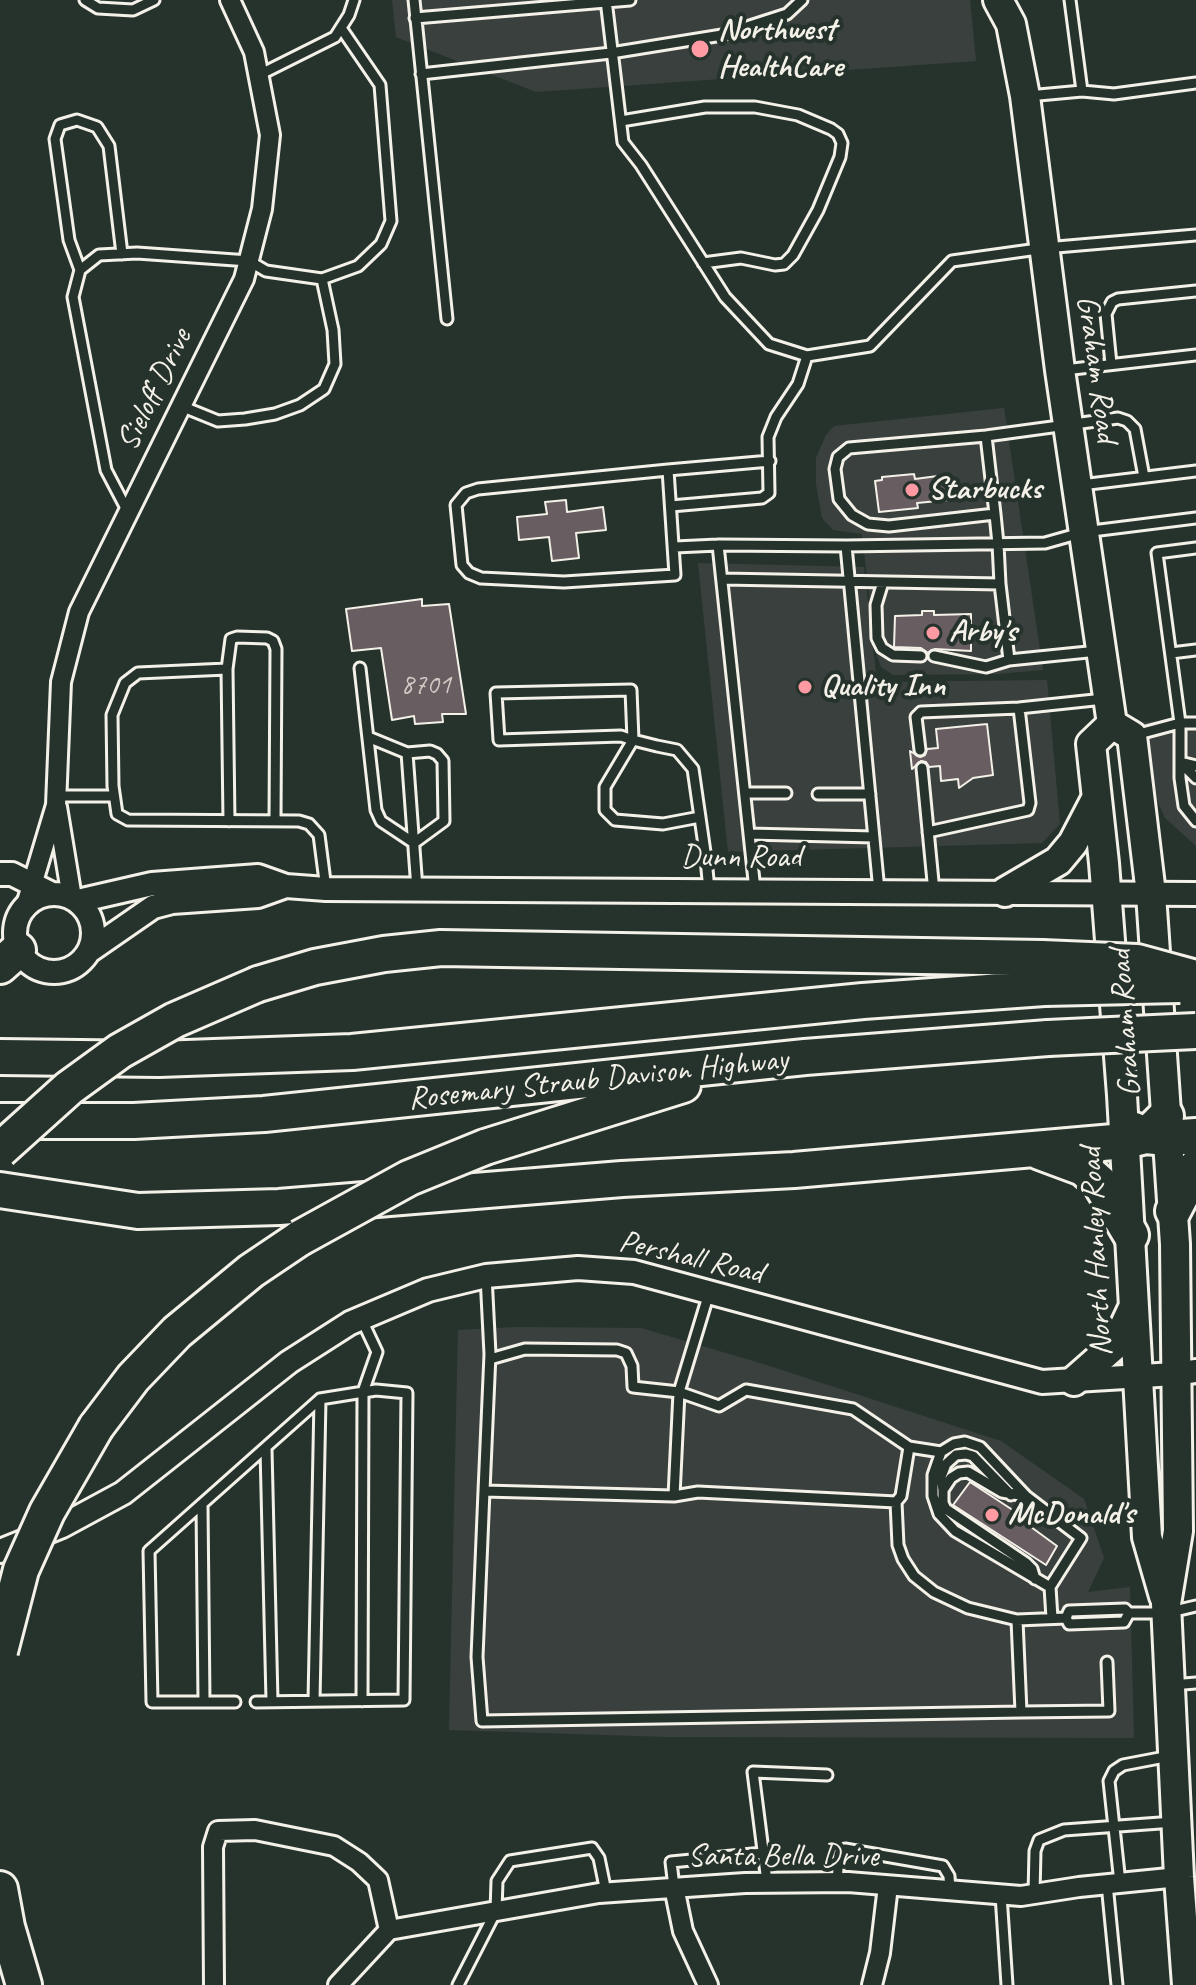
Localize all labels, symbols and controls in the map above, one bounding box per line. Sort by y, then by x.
place label: Northwest HealthCare [718,12,843,87]
marker: Northwest HealthCare [689,38,711,60]
street label: Graham Road [1067,293,1125,445]
street label: Sieloff Drive [109,323,201,457]
place label: Starbucks [928,471,1042,509]
marker: Starbucks [903,481,921,499]
place label: Arby's [949,614,1017,652]
marker: Arby's [924,624,942,642]
place label: Quality Inn [821,668,945,706]
house number: 8701 [401,669,451,703]
marker: Quality Inn [796,678,814,696]
street label: Dunn Road [681,839,801,877]
street label: Graham Road [1102,948,1150,1098]
street label: Rosemary Straub Davison Highway [406,1041,790,1119]
street label: North Hanley Road [1072,1146,1122,1358]
street label: Pershall Road [615,1223,767,1293]
place label: McDonald's [1008,1496,1135,1534]
marker: McDonald's [983,1506,1001,1524]
street label: Santa Bella Drive [687,1838,879,1876]

